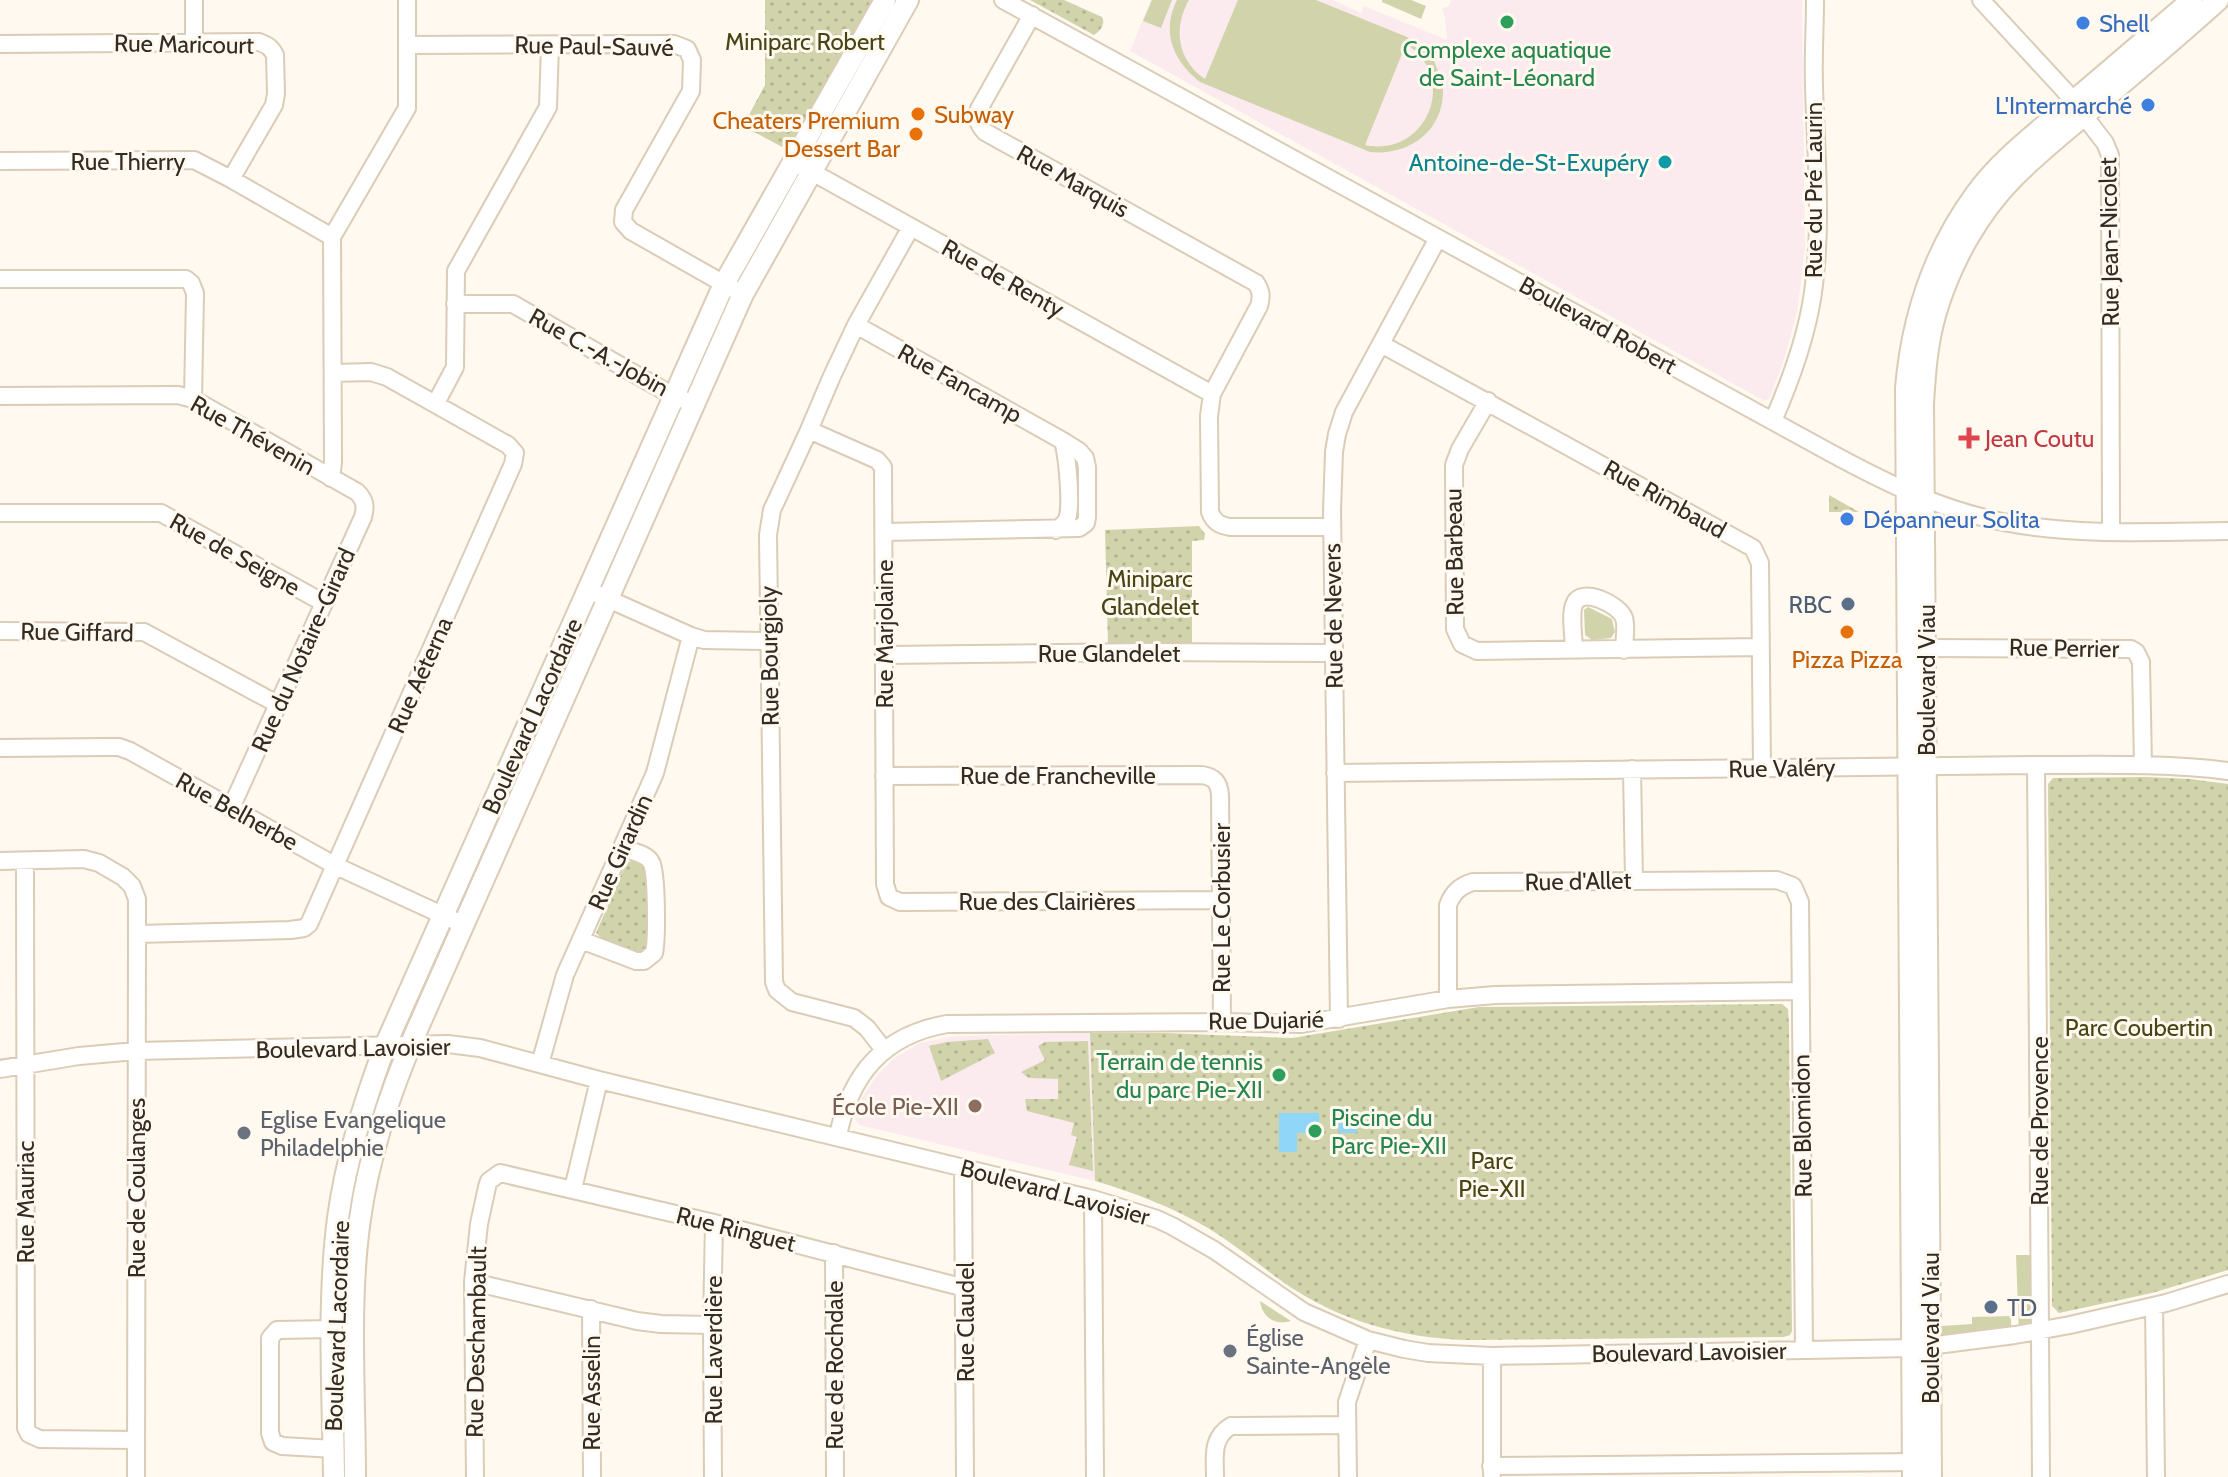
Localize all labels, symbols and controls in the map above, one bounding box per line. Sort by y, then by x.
place label: Shell [2099,9,2150,38]
marker: Complexe aquatique de Saint-Léonard [1498,13,1516,31]
marker: Shell [2074,14,2092,32]
park label: Miniparc Robert [725,27,885,56]
street label: Rue Maricourt [114,28,254,60]
street label: Rue Paul-Sauvé [514,30,674,62]
place label: Complexe aquatique de Saint-Léonard [1403,35,1611,92]
place label: L'Intermarché [1995,91,2132,120]
marker: L'Intermarché [2139,96,2157,114]
place label: Subway [934,100,1014,129]
street label: Rue du Pré Laurin [1799,102,1828,278]
marker: Subway [909,105,927,123]
place label: Cheaters Premium Dessert Bar [713,106,900,163]
marker: Cheaters Premium Dessert Bar [907,125,925,143]
street label: Rue Marquis [1012,138,1134,224]
street label: Rue Thierry [71,147,185,176]
place label: Antoine-de-St-Exupéry [1409,148,1649,177]
marker: Antoine-de-St-Exupéry [1656,153,1674,171]
street label: Rue Jean-Nicolet [2093,157,2125,327]
street label: Rue de Renty [937,233,1069,323]
street label: Boulevard Robert [1514,270,1682,380]
street label: Rue C.-A.-Jobin [524,302,674,402]
street label: Rue Fancamp [893,337,1027,429]
street label: Rue Thévenin [186,389,320,481]
place label: Jean Coutu [1984,424,2094,453]
marker: Jean Coutu [1960,429,1978,447]
street label: Rue Rimbaud [1599,453,1731,545]
street label: Rue Barbeau [1438,488,1470,616]
place label: Dépanneur Solita [1863,505,2040,534]
street label: Rue de Seigne [165,506,305,602]
marker: Dépanneur Solita [1838,510,1856,528]
street label: Rue du Notaire-Girard [245,543,361,757]
street label: Rue de Nevers [1317,543,1349,689]
street label: Rue Marjolaine [870,559,899,709]
park label: Miniparc Glandelet [1101,564,1199,621]
street label: Rue Bourgjoly [753,586,785,726]
place label: RBC [1788,590,1832,619]
marker: RBC [1839,595,1857,613]
street label: Boulevard Viau [1912,604,1941,756]
street label: Rue Aéterna [382,612,459,738]
street label: Boulevard Lacordaire [476,614,588,818]
street label: Rue Giffard [20,617,134,647]
marker: Pizza Pizza [1838,623,1856,641]
street label: Rue Perrier [2009,633,2120,663]
street label: Rue Glandelet [1038,639,1180,668]
place label: Pizza Pizza [1791,645,1903,674]
street label: Rue Valéry [1728,753,1836,783]
street label: Rue de Francheville [960,761,1156,790]
street label: Rue Belherbe [171,766,303,856]
street label: Rue Girardin [582,790,658,914]
street label: Rue Le Corbusier [1207,823,1236,993]
street label: Rue d'Allet [1524,866,1632,896]
street label: Rue des Clairières [959,887,1136,916]
street label: Rue Dujarié [1208,1004,1324,1036]
park label: Parc Coubertin [2065,1013,2213,1042]
street label: Boulevard Lavoisier [255,1032,451,1064]
street label: Rue de Provence [2025,1036,2054,1206]
place label: Terrain de tennis du parc Pie-XII [1096,1047,1263,1104]
street label: Rue Blomidon [1786,1054,1818,1198]
marker: Terrain de tennis du parc Pie-XII [1270,1066,1288,1084]
place label: École Pie-XII [832,1092,959,1121]
marker: École Pie-XII [966,1097,984,1115]
street label: Rue de Coulanges [122,1098,151,1278]
place label: Piscine du Parc Pie-XII [1331,1103,1447,1160]
place label: Eglise Evangelique Philadelphie [260,1105,446,1162]
marker: Piscine du Parc Pie-XII [1306,1122,1324,1140]
marker: Eglise Evangelique Philadelphie [235,1124,253,1142]
street label: Rue Mauriac [11,1140,40,1263]
park label: Parc Pie-XII [1458,1146,1526,1203]
street label: Boulevard Lavoisier [957,1153,1153,1231]
street label: Rue Ringuet [673,1200,799,1258]
street label: Boulevard Lacordaire [319,1220,355,1432]
street label: Rue Deschambault [460,1246,492,1438]
street label: Boulevard Viau [1916,1252,1945,1404]
street label: Rue Claudel [951,1262,980,1382]
street label: Rue Laverdière [699,1276,728,1424]
street label: Rue de Rochdale [820,1280,849,1450]
place label: TD [2007,1293,2037,1322]
marker: TD [1982,1298,2000,1316]
place label: Église Sainte-Angèle [1246,1323,1391,1380]
street label: Rue Asselin [577,1335,606,1451]
street label: Boulevard Lavoisier [1591,1336,1787,1368]
marker: Église Sainte-Angèle [1221,1342,1239,1360]

